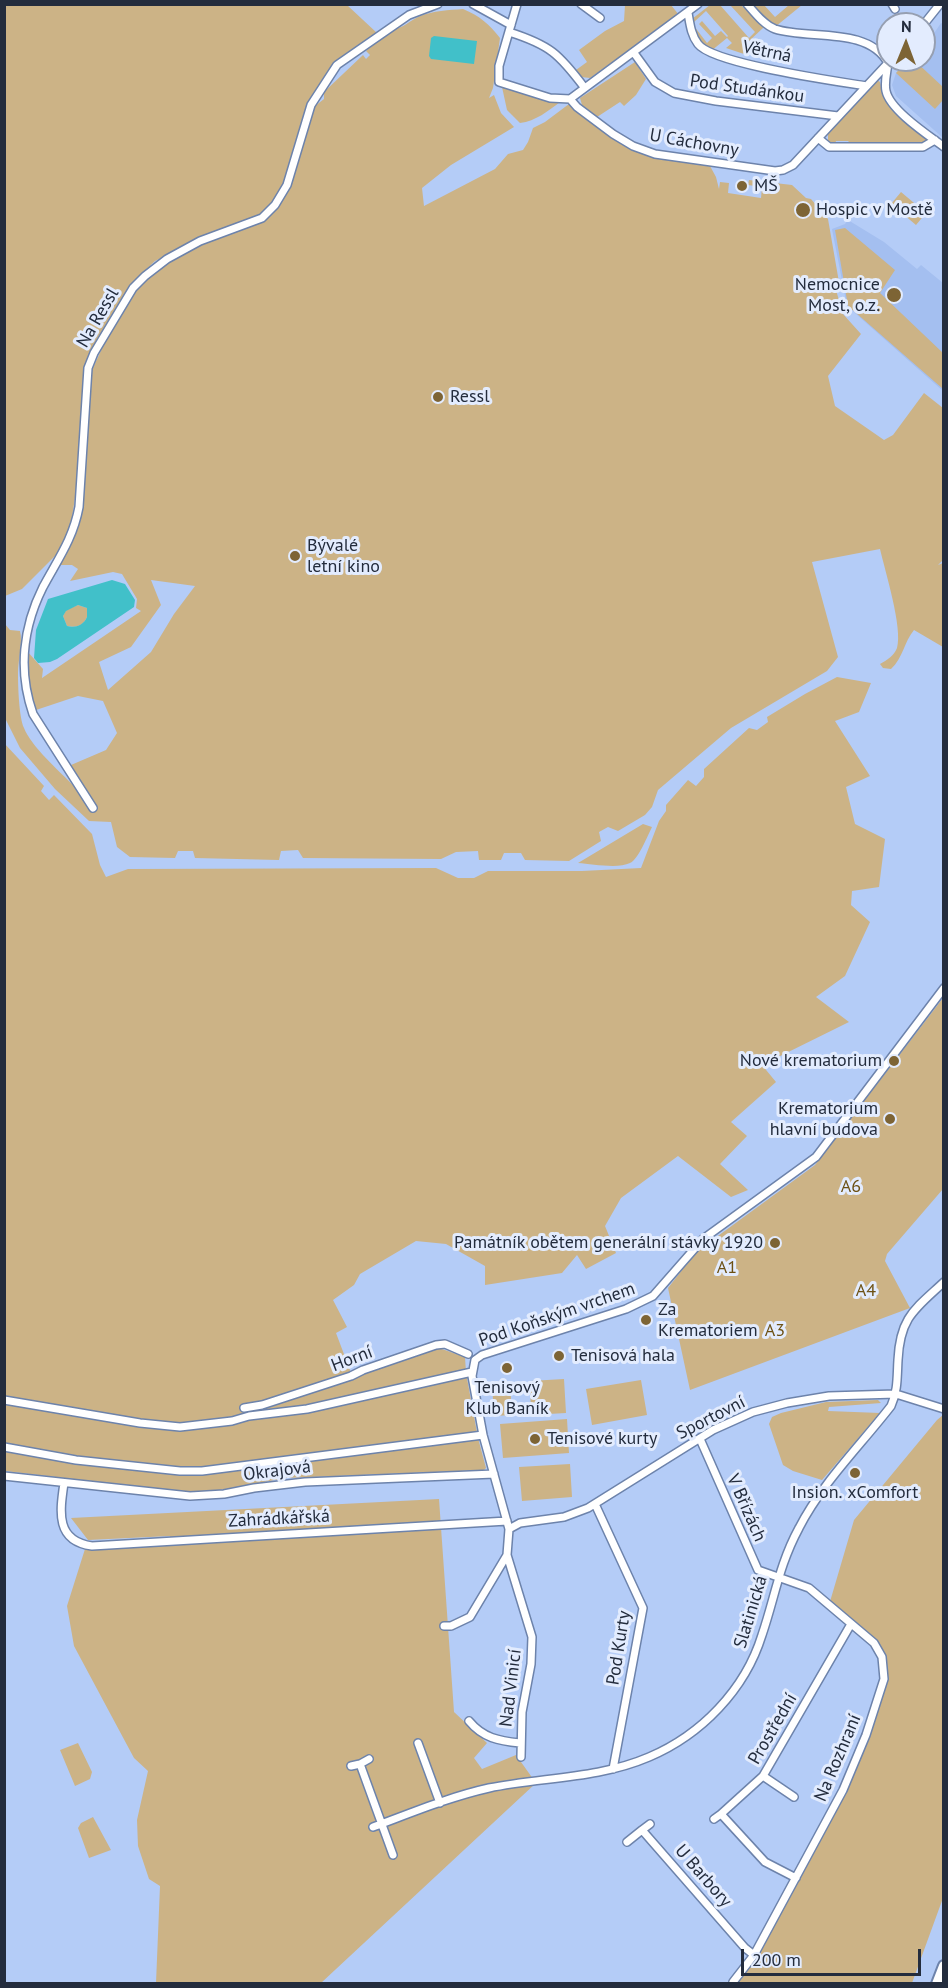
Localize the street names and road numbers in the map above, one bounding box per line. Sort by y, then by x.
street label: Větrná [741,36,793,68]
street label: Pod Studánkou [688,70,806,108]
street label: U Cáchovny [648,125,740,161]
street label: Na Ressl [72,284,124,352]
street label: Pod Koňským vrchem [476,1278,638,1352]
street label: Horní [328,1341,376,1377]
street label: Sportovní [673,1392,749,1444]
street label: Okrajová [242,1456,312,1486]
street label: V Břízách [722,1471,770,1545]
street label: Zahrádkářská [228,1506,330,1532]
street label: Slatinická [730,1573,772,1651]
street label: Pod Kurty [602,1609,636,1687]
street label: Nad Vinicí [496,1648,526,1728]
street label: Prostřední [744,1690,802,1768]
street label: Na Rozhraní [810,1711,866,1805]
street label: U Barbory [670,1840,736,1912]

